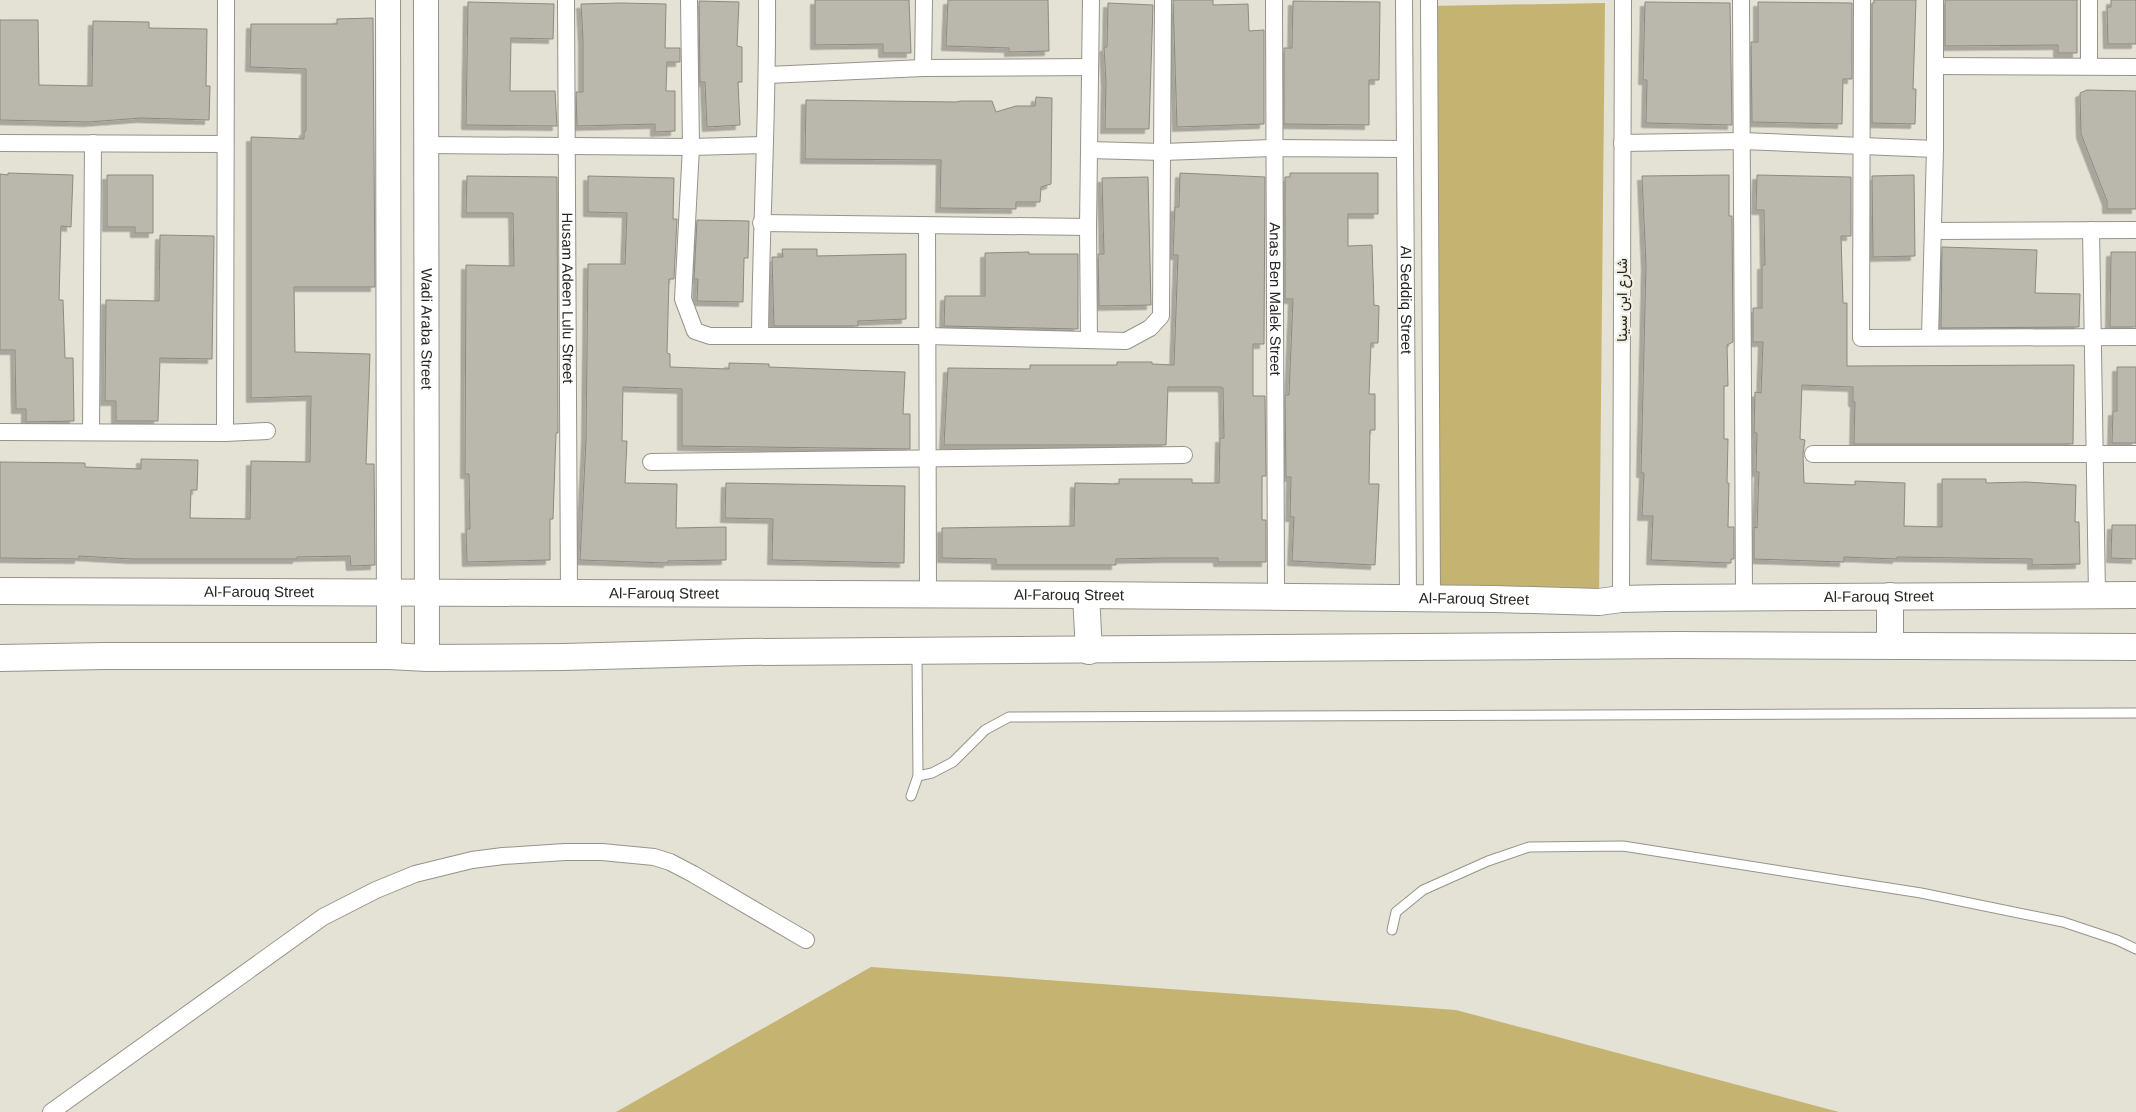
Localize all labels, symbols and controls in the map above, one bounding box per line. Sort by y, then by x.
street label: Husam Adeen Lulu Street [559,212,577,384]
street label: Anas Ben Malek Street [1267,222,1284,377]
street label: Al Seddiq Street [1398,246,1415,355]
street label: شارع ابن سينا [1613,258,1633,342]
street label: Wadi Araba Street [418,268,436,390]
street label: Al-Farouq Street [204,583,315,600]
street label: Al-Farouq Street [609,584,720,602]
street label: Al-Farouq Street [1014,586,1125,603]
street label: Al-Farouq Street [1824,587,1935,605]
street label: Al-Farouq Street [1419,589,1530,608]

